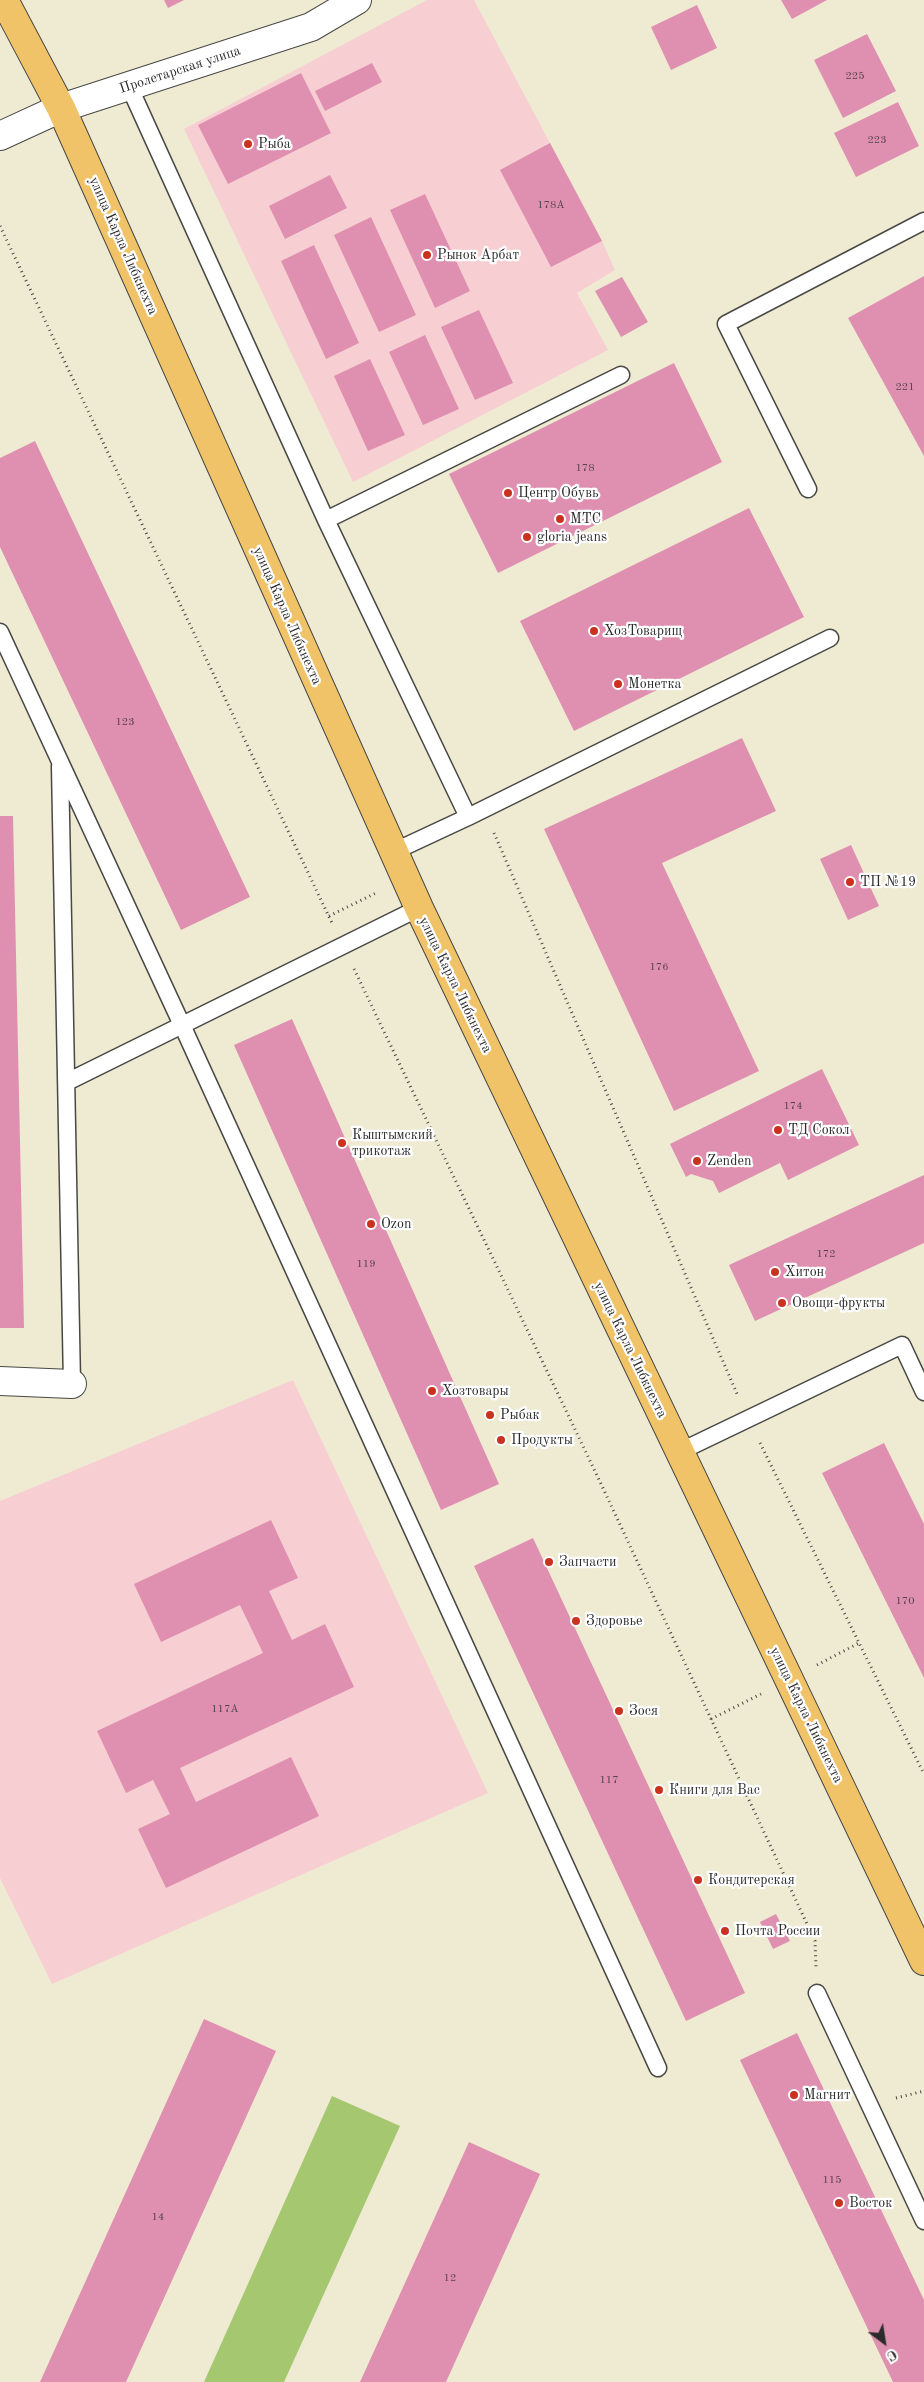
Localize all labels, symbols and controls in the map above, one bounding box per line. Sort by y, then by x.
street label: Пролетарская улица [117,42,243,98]
house number: 225 [845,69,865,83]
house number: 223 [867,133,887,147]
place label: Рыба [258,136,291,152]
marker: Рыба [242,138,254,150]
street label: улица Карла Либкнехта [85,174,161,318]
house number: 178А [537,198,565,212]
place label: Рынок Арбат [437,247,519,263]
marker: Рынок Арбат [421,249,433,261]
house number: 221 [895,380,915,394]
house number: 178 [575,461,595,475]
place label: Центр Обувь [518,485,598,501]
marker: Центр Обувь [502,487,514,499]
place label: МТС [570,511,601,527]
marker: МТС [554,513,566,525]
place label: gloria jeans [537,529,607,545]
marker: gloria jeans [521,531,533,543]
street label: улица Карла Либкнехта [249,544,325,688]
place label: ХозТоварищ [604,623,682,639]
marker: ХозТоварищ [588,625,600,637]
place label: Монетка [628,676,681,692]
marker: Монетка [612,678,624,690]
house number: 123 [115,715,135,729]
place label: ТП №19 [860,874,916,890]
marker: ТП №19 [844,876,856,888]
street label: улица Карла Либкнехта [415,914,495,1056]
house number: 176 [649,960,669,974]
house number: 174 [783,1099,803,1113]
place label: ТД Сокол [788,1122,850,1138]
marker: ТД Сокол [772,1124,784,1136]
place label: Кыштымский трикотаж [352,1127,433,1160]
marker: Кыштымский трикотаж [336,1137,348,1149]
place label: Zenden [707,1153,751,1169]
marker: Zenden [691,1155,703,1167]
place label: Ozon [381,1216,411,1232]
marker: Ozon [365,1218,377,1230]
house number: 172 [816,1247,836,1261]
house number: 119 [356,1257,376,1271]
place label: Хитон [785,1264,824,1280]
marker: Хитон [769,1266,781,1278]
street label: улица Карла Либкнехта [590,1279,670,1421]
place label: Овощи-фрукты [792,1295,885,1311]
marker: Овощи-фрукты [776,1297,788,1309]
place label: Хозтовары [442,1383,509,1399]
marker: Хозтовары [426,1385,438,1397]
place label: Рыбак [500,1407,540,1423]
marker: Рыбак [484,1409,496,1421]
place label: Продукты [511,1432,573,1448]
marker: Продукты [495,1434,507,1446]
place label: Запчасти [559,1554,616,1570]
marker: Запчасти [543,1556,555,1568]
house number: 170 [895,1594,915,1608]
place label: Здоровье [586,1613,642,1629]
marker: Здоровье [570,1615,582,1627]
street label: улица Карла Либкнехта [766,1644,846,1786]
house number: 117А [211,1702,239,1716]
place label: Зося [629,1703,658,1719]
marker: Зося [613,1705,625,1717]
house number: 117 [599,1773,619,1787]
place label: Книги для Вас [669,1782,760,1798]
marker: Книги для Вас [653,1784,665,1796]
place label: Кондитерская [708,1872,795,1888]
marker: Кондитерская [692,1874,704,1886]
place label: Почта России [735,1923,820,1939]
marker: Почта России [719,1925,731,1937]
place label: Магнит [804,2087,851,2103]
marker: Магнит [788,2089,800,2101]
house number: 115 [822,2173,842,2187]
place label: Восток [849,2195,892,2211]
marker: Восток [833,2197,845,2209]
house number: 14 [152,2210,164,2224]
house number: 12 [444,2271,456,2285]
north arrow [859,2317,909,2367]
text: С [884,2346,899,2363]

